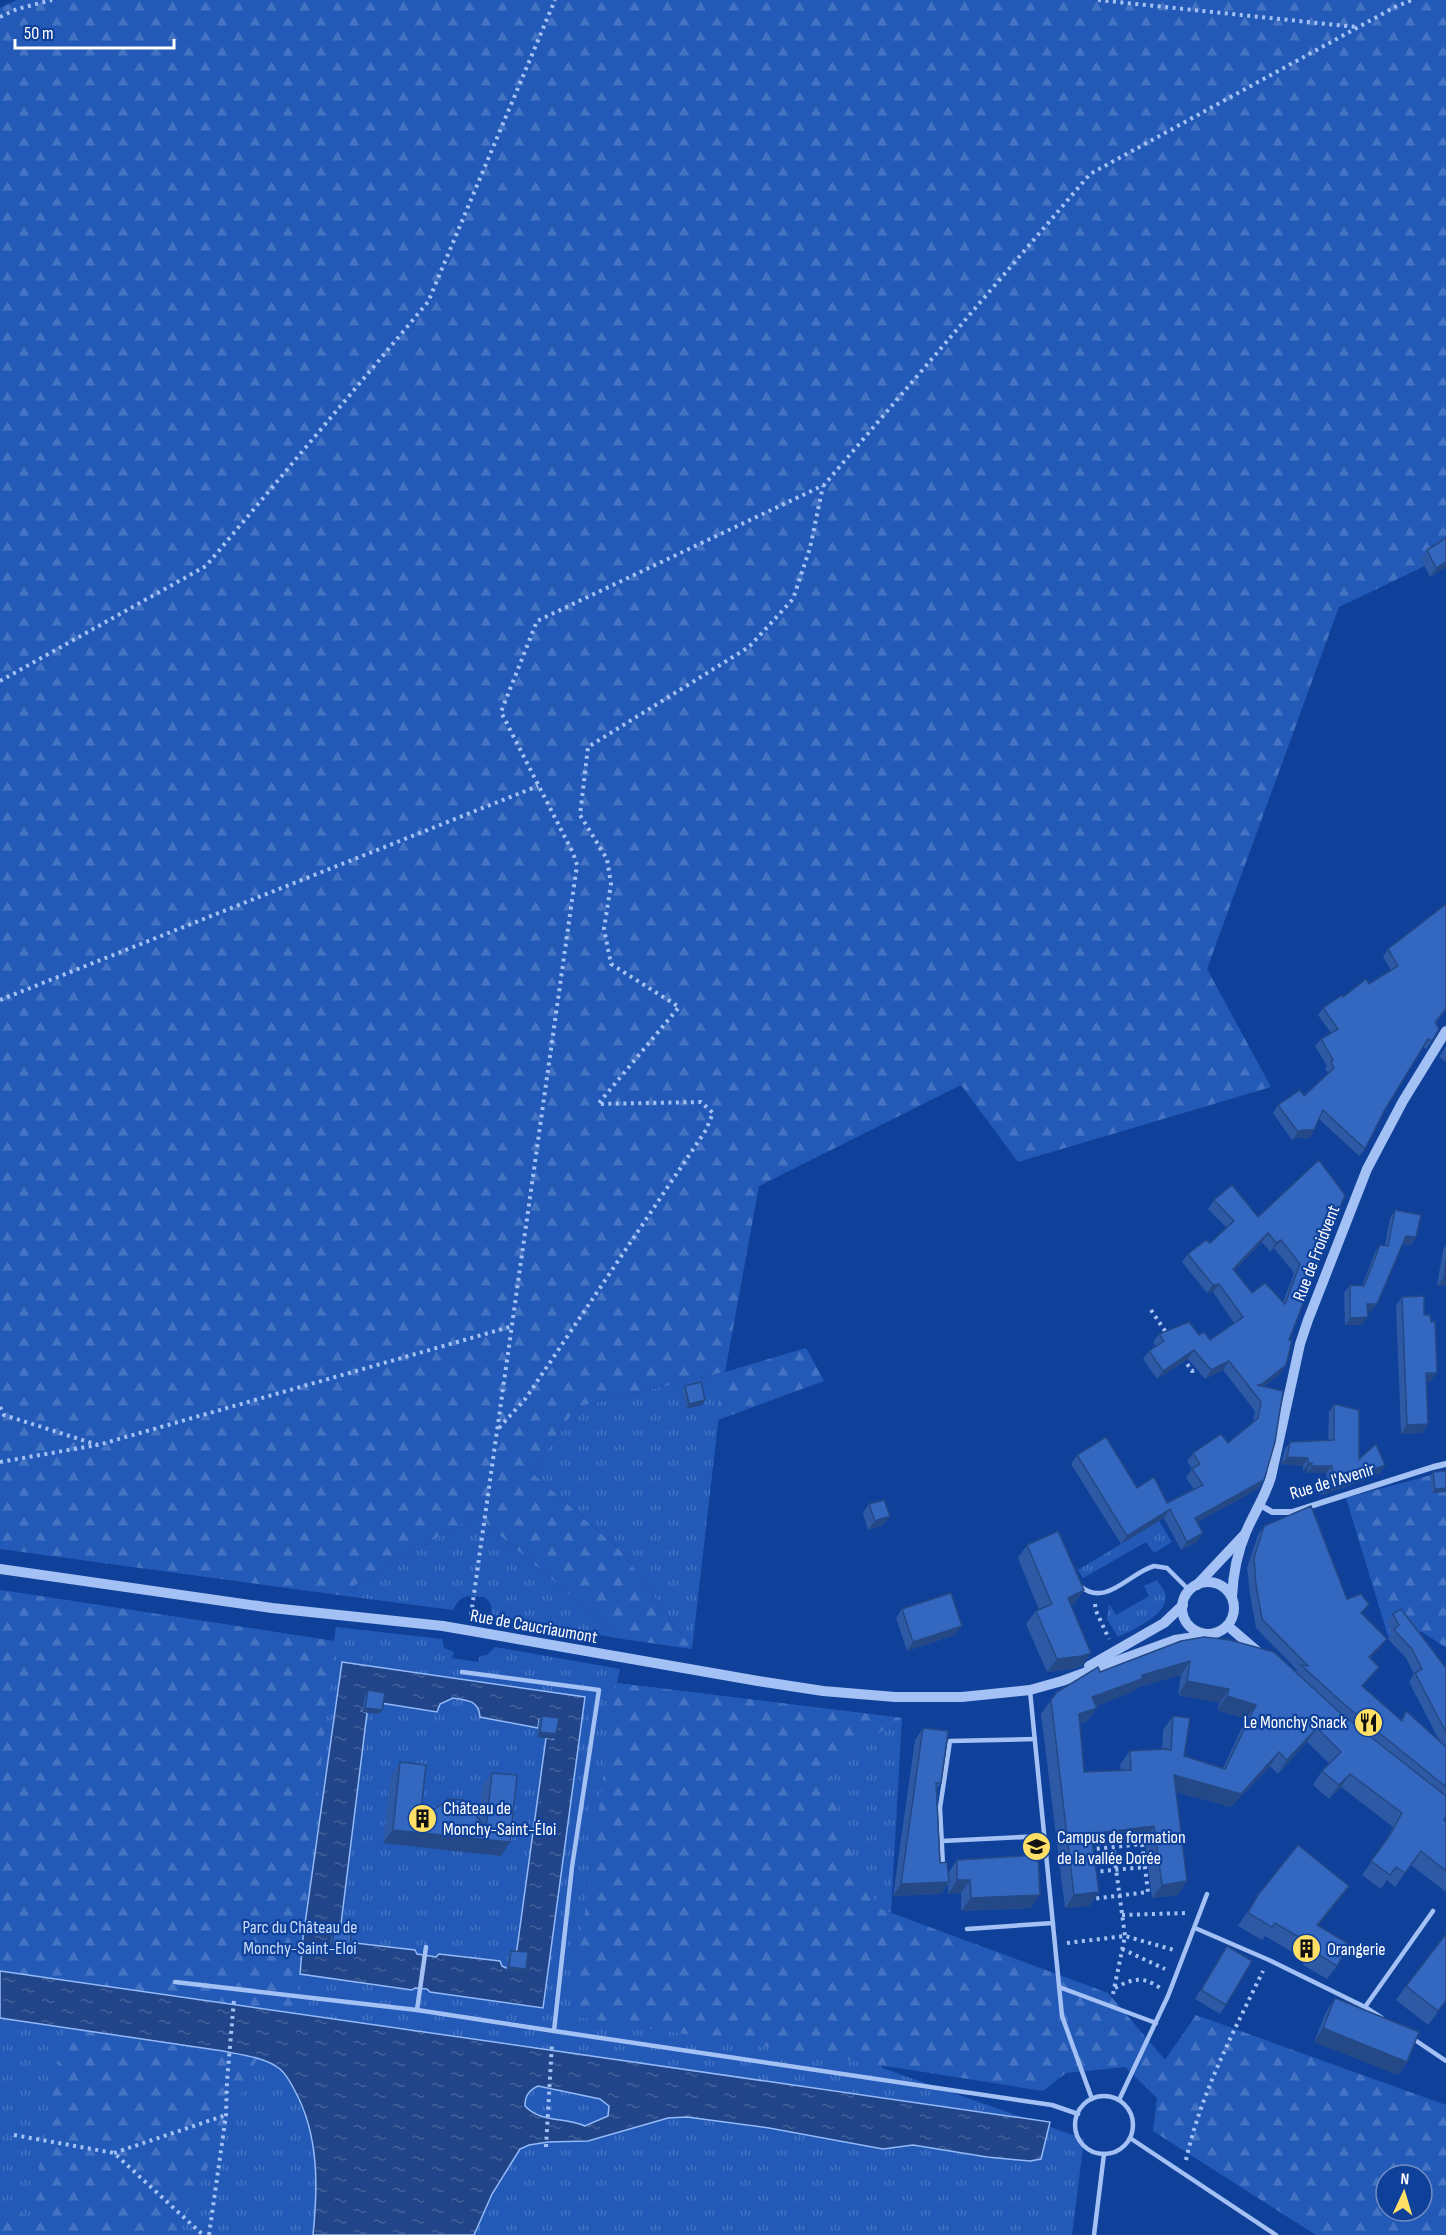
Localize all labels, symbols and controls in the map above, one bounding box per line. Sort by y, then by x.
scale bar [15,12,174,50]
text: 50 m [24,23,54,44]
street label: Rue de Froidvent [1289,1202,1345,1304]
street label: Rue de l'Avenir [1287,1459,1377,1504]
street label: Rue de Caucriaumont [469,1605,600,1648]
restaurant icon: Le Monchy Snack [1352,1706,1384,1738]
place label: Le Monchy Snack [1244,1712,1347,1733]
place label: Château de Monchy-Saint-Éloi [443,1798,556,1840]
building icon: Château de Monchy-Saint-Éloi [406,1802,438,1834]
place label: Campus de formation de la vallée Dorée [1057,1827,1186,1869]
school or university icon: Campus de formation de la vallée Dorée [1020,1831,1052,1863]
park label: Parc du Château de Monchy-Saint-Eloi [242,1917,358,1959]
building icon: Orangerie [1290,1933,1322,1965]
place label: Orangerie [1327,1939,1385,1960]
north arrow [1374,2163,1434,2223]
text: N [1400,2170,1410,2189]

